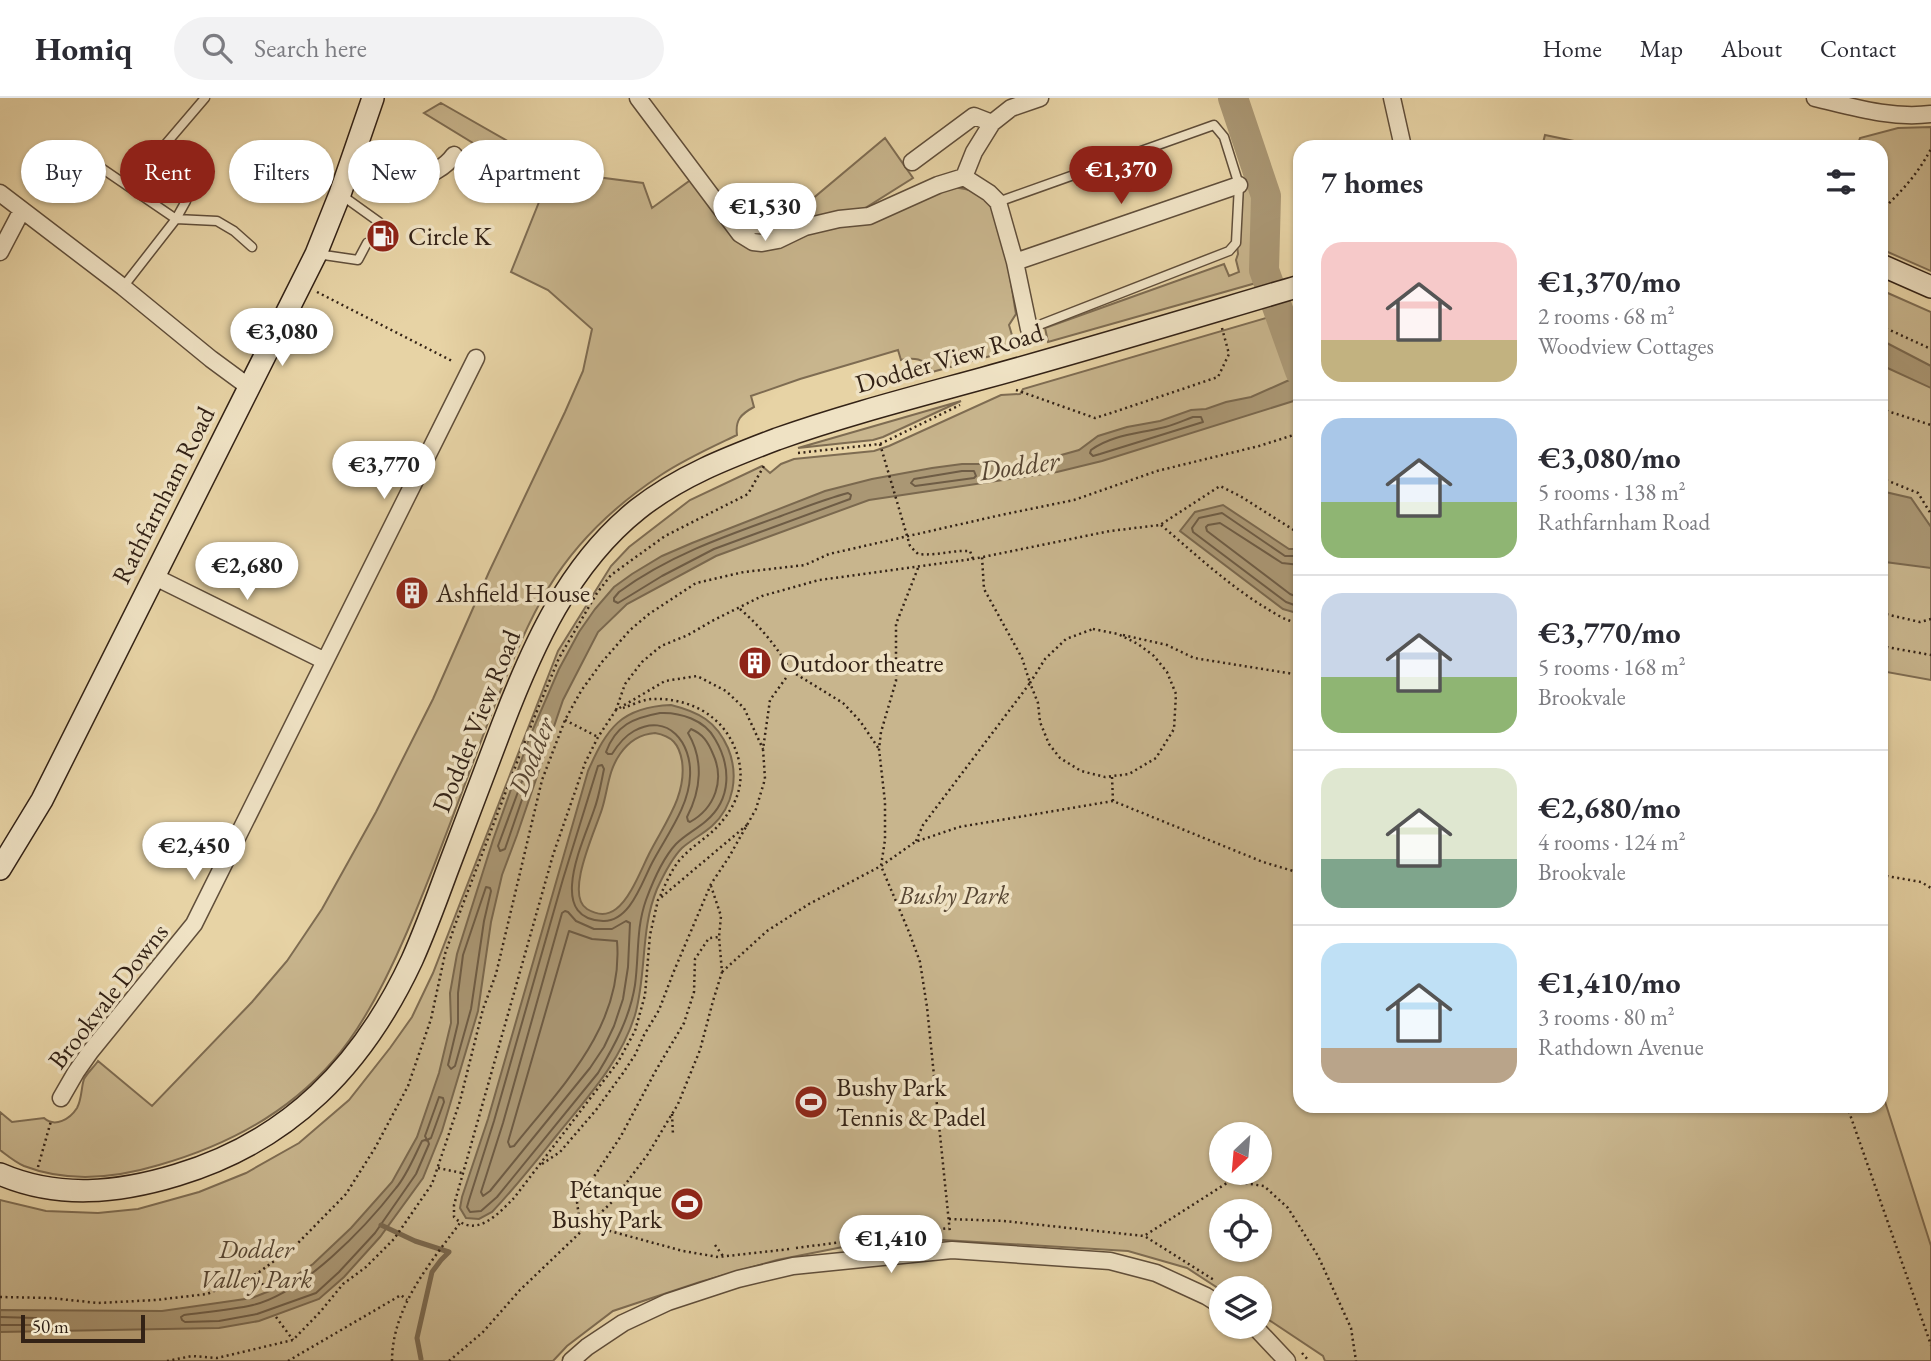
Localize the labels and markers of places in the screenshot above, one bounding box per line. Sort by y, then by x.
pin: €1,370 [1064,146,1178,206]
pin: €1,530 [708,184,822,243]
fuel station icon: Circle K [364,217,402,255]
place label: Circle K [408,219,492,253]
pin: €3,080 [225,308,339,368]
pin: €3,770 [327,442,441,501]
pin: €2,680 [190,542,304,602]
building icon: Ashfield House [393,574,431,612]
place label: Ashfield House [435,576,590,610]
building icon: Outdoor theatre [736,644,774,682]
place label: Outdoor theatre [780,646,944,680]
pin: €2,450 [137,822,251,882]
place label: Bushy Park Tennis & Padel [836,1070,986,1134]
sports icon: Bushy Park Tennis & Padel [792,1083,830,1121]
place label: Pétanque Bushy Park [551,1172,663,1236]
sports icon: Pétanque Bushy Park [668,1185,706,1223]
pin: €1,410 [834,1216,948,1275]

